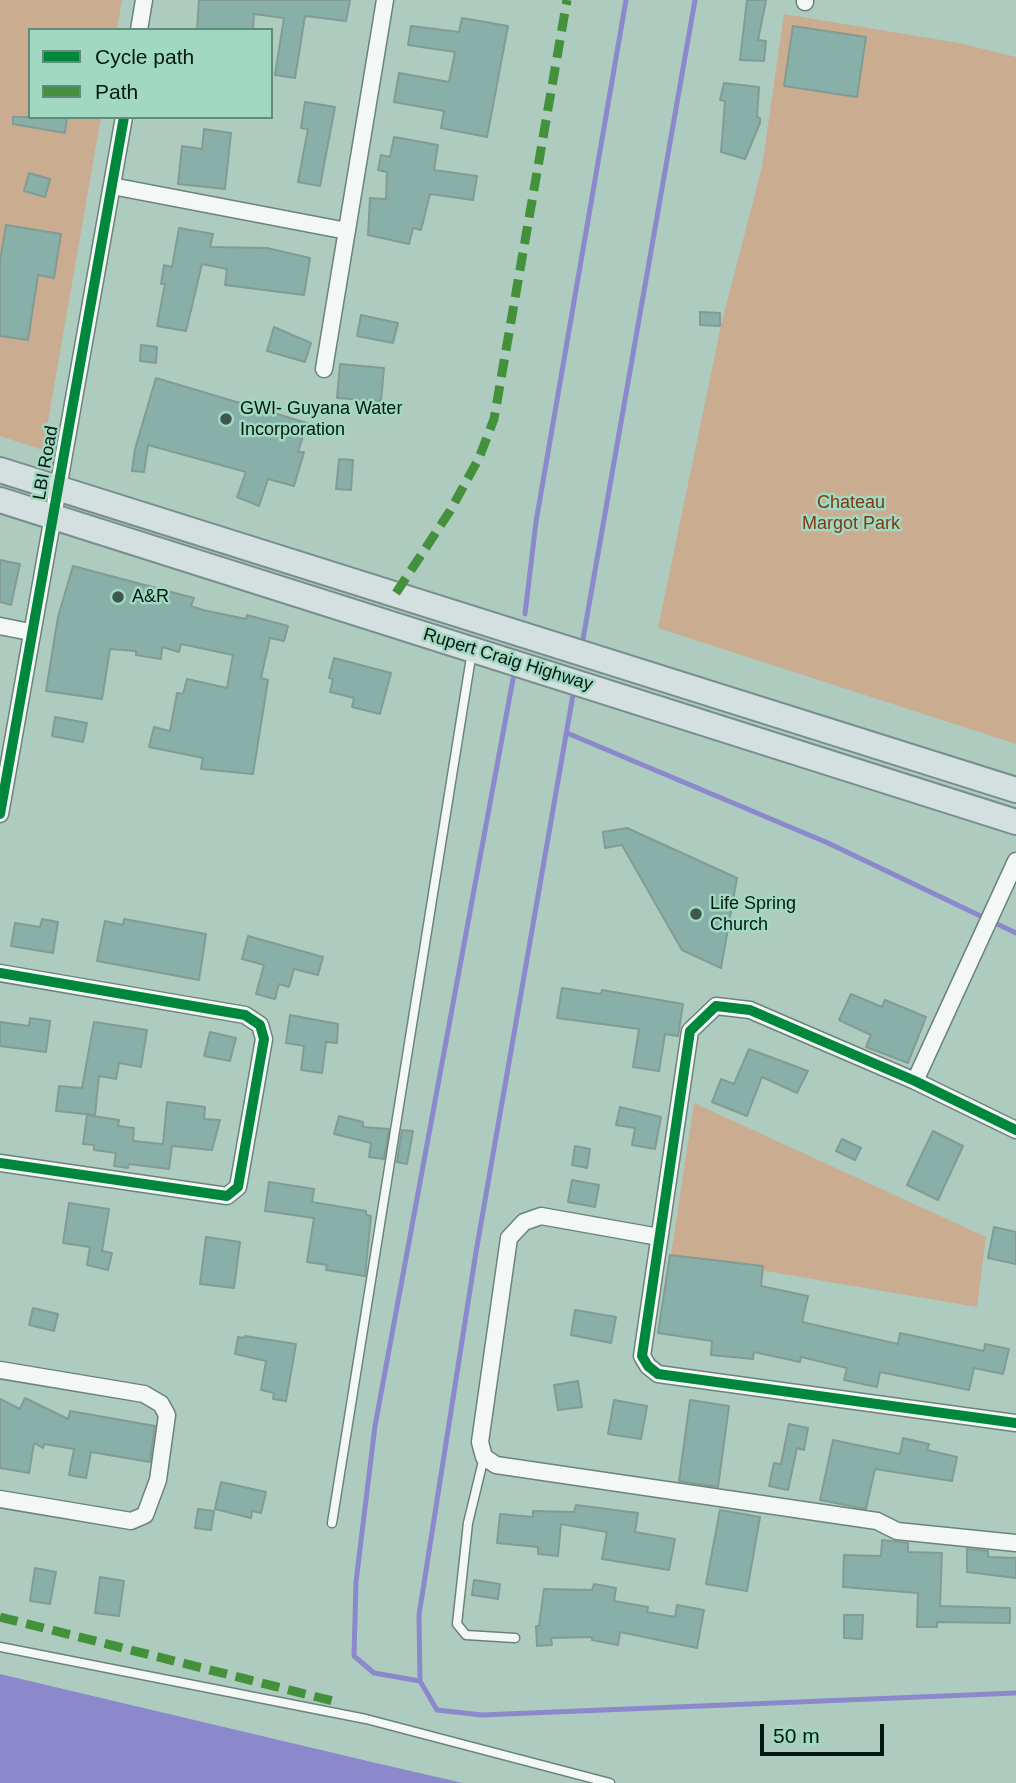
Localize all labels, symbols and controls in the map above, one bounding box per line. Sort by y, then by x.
legend [28,28,273,119]
text: Cycle path [95,45,194,68]
text: Path [95,80,138,103]
place label: GWI- Guyana Water Incorporation [240,398,402,440]
marker: GWI- Guyana Water Incorporation [218,411,234,427]
street label: LBI Road [29,424,63,502]
park label: Chateau Margot Park [802,492,900,534]
place label: A&R [132,586,169,608]
marker: A&R [110,589,126,605]
street label: Rupert Craig Highway [421,624,595,696]
place label: Life Spring Church [710,893,796,936]
marker: Life Spring Church [688,906,704,922]
scale bar [764,1710,888,1754]
text: 50 m [773,1724,820,1747]

